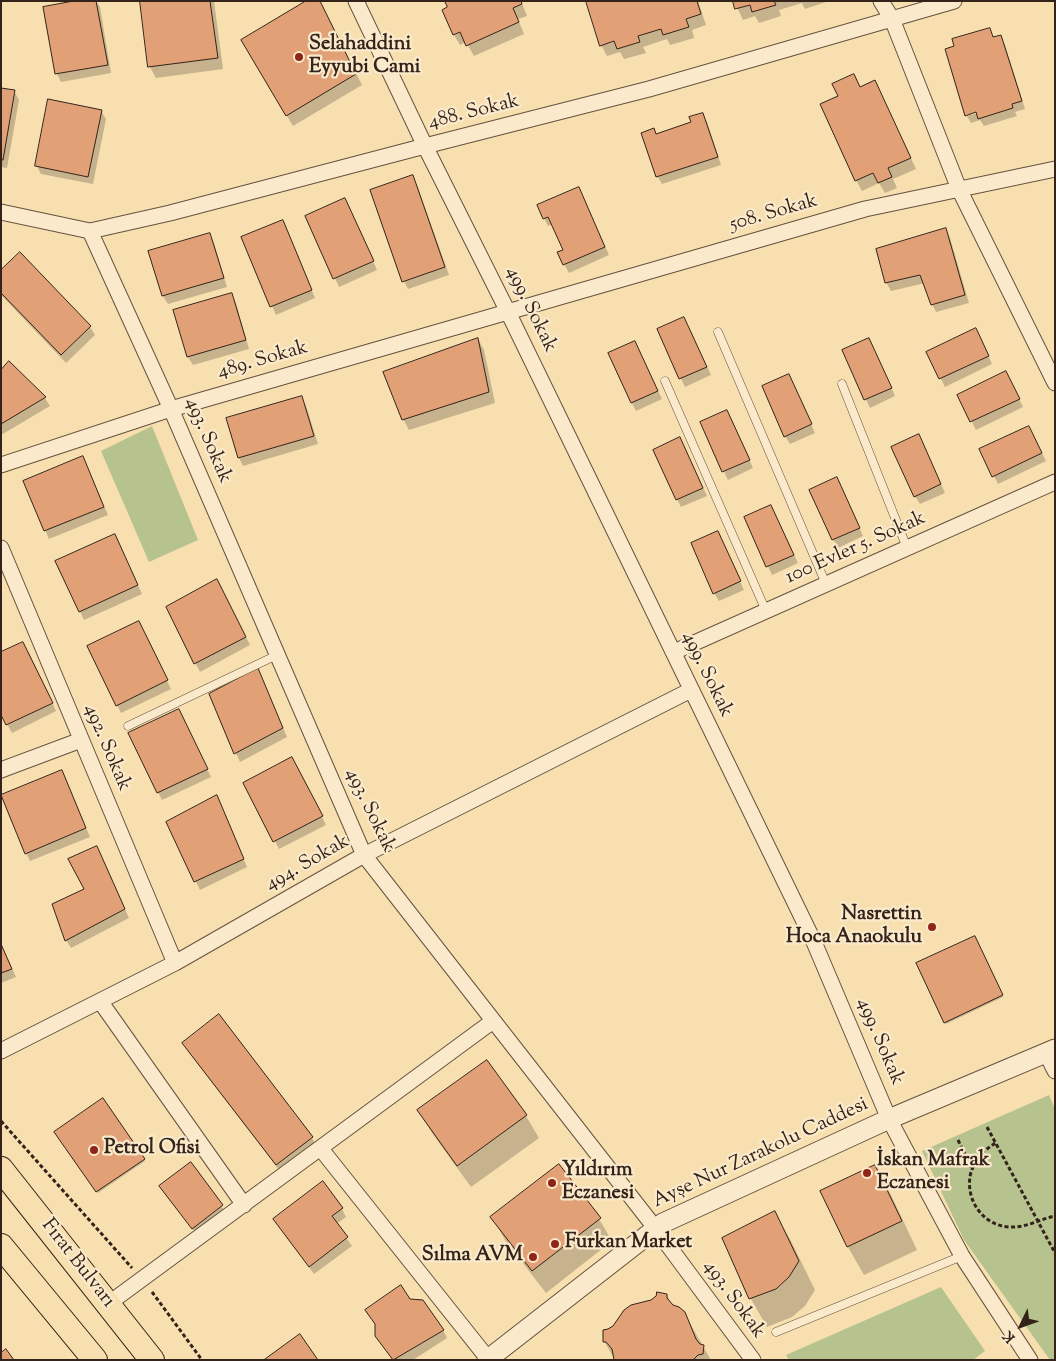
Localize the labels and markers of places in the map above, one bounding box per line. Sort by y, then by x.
place label: Selahaddini Eyyubi Cami [309,34,420,81]
marker: Selahaddini Eyyubi Cami [293,51,305,63]
place label: Nasrettin Hoca Anaokulu [786,904,922,951]
marker: Nasrettin Hoca Anaokulu [926,921,938,933]
place label: Petrol Ofisi [104,1138,200,1162]
marker: Petrol Ofisi [88,1144,100,1156]
place label: İskan Mafrak Eczanesi [877,1150,990,1197]
place label: Yıldırım Eczanesi [562,1160,634,1207]
marker: İskan Mafrak Eczanesi [861,1167,873,1179]
marker: Yıldırım Eczanesi [546,1177,558,1189]
place label: Furkan Market [565,1232,692,1256]
marker: Furkan Market [549,1238,561,1250]
place label: Sılma AVM [422,1245,523,1269]
marker: Sılma AVM [527,1251,539,1263]

